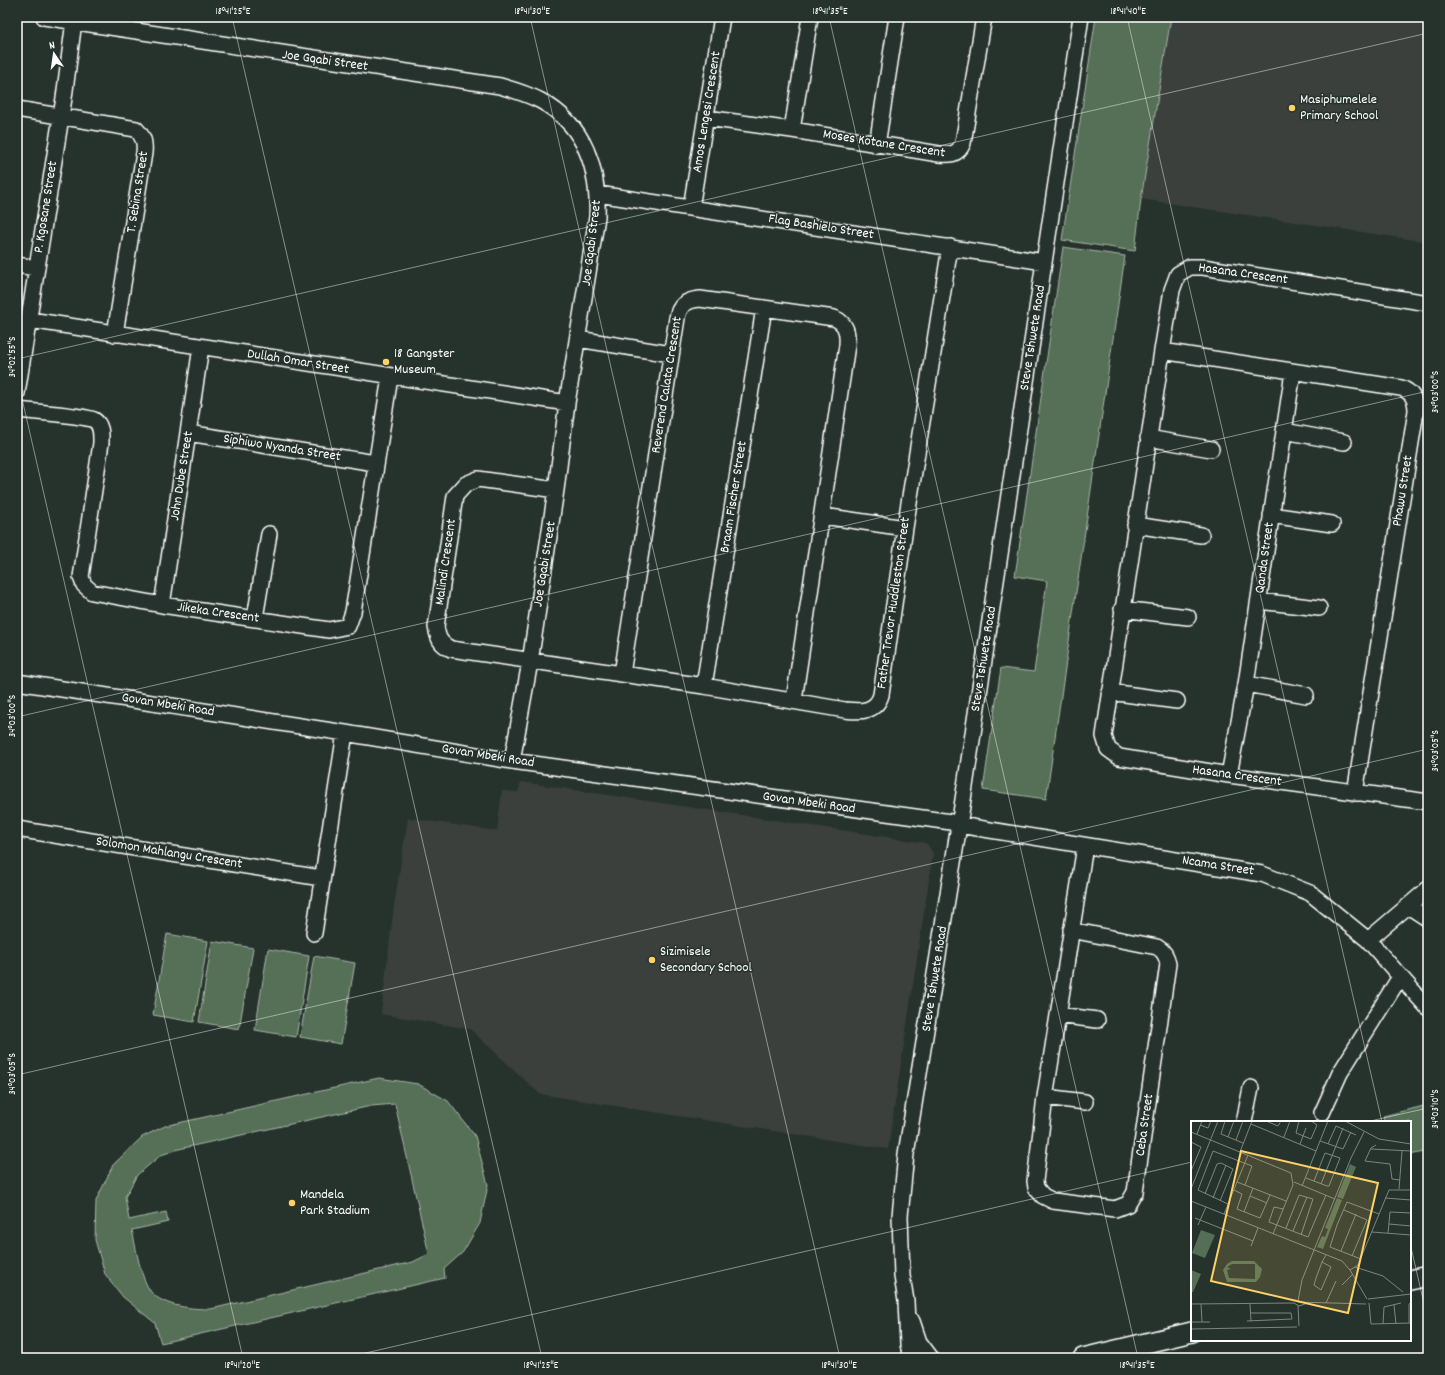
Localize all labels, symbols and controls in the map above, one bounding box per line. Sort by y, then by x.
text: 18°41'25"E [216,5,251,19]
text: 18°41'30"E [514,5,550,19]
text: 18°41'35"E [813,5,848,19]
text: 18°41'40"E [1110,5,1146,19]
north arrow [34,34,74,74]
text: N [48,38,57,55]
street label: Joe Gqabi Street [281,45,369,77]
street label: Amos Lengesi Crescent [688,50,726,174]
place label: Masiphumelele Primary School [1300,90,1379,126]
marker: Masiphumelele Primary School [1287,103,1297,113]
street label: Moses Kotane Crescent [821,124,947,164]
street label: T. Sebina Street [122,150,154,234]
street label: P. Kgosane Street [29,159,63,255]
street label: Joe Gqabi Street [577,199,607,287]
street label: Flag Bashielo Street [767,209,875,245]
street label: Hasana Crescent [1197,258,1289,290]
street label: Steve Tshwete Road [1015,284,1051,392]
street label: Reverend Calata Crescent [646,315,688,455]
text: 34°02'55"S [6,337,20,377]
street label: Dullah Omar Street [246,344,350,380]
place label: 18 Gangster Museum [394,344,455,380]
marker: 18 Gangster Museum [381,357,391,367]
text: 34°03'00"S [1429,371,1443,413]
street label: Siphiwo Nyanda Street [222,429,342,467]
street label: John Dube Street [165,430,199,522]
street label: Braam Fischer Street [715,440,753,554]
street label: Phawu Street [1388,454,1418,528]
street label: Father Trevor Huddleston Street [872,516,916,690]
street label: Malindi Crescent [430,518,462,606]
street label: Joe Gqabi Street [528,520,562,608]
street label: Qanda Street [1250,521,1280,595]
street label: Jikeka Crescent [176,597,260,629]
street label: Steve Tshwete Road [966,605,1002,713]
street label: Govan Mbeki Road [120,688,216,722]
text: 34°03'00"S [6,695,20,737]
text: 34°03'05"S [1429,730,1443,772]
street label: Govan Mbeki Road [440,739,536,773]
street label: Hasana Crescent [1191,760,1283,792]
street label: Govan Mbeki Road [761,787,857,819]
street label: Solomon Mahlangu Crescent [94,832,244,874]
street label: Ncama Street [1181,850,1255,882]
street label: Steve Tshwete Road [917,925,953,1033]
place label: Sizimisele Secondary School [660,942,753,978]
marker: Sizimisele Secondary School [647,955,657,965]
text: 34°03'05"S [6,1053,20,1095]
text: 34°03'10"S [1429,1089,1443,1129]
street label: Ceba Street [1131,1092,1159,1158]
inset map [1191,1121,1411,1341]
place label: Mandela Park Stadium [300,1185,370,1221]
marker: Mandela Park Stadium [287,1198,297,1208]
text: 18°41'20"E [224,1359,260,1373]
text: 18°41'25"E [524,1359,559,1373]
text: 18°41'30"E [821,1359,857,1373]
text: 18°41'35"E [1120,1359,1155,1373]

